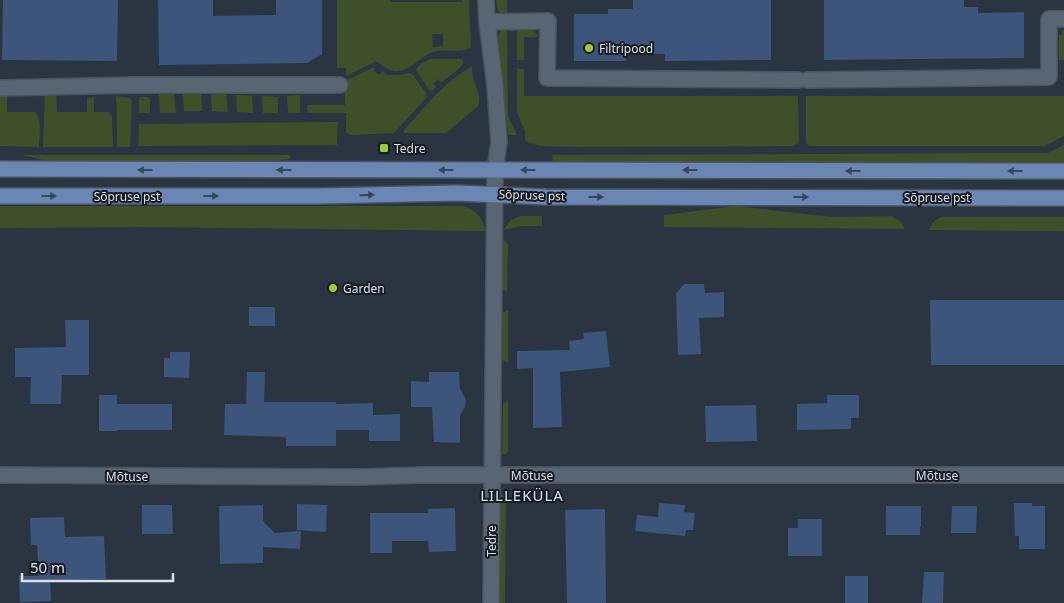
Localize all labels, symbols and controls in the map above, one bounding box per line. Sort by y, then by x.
place label: Filtripood [599,40,653,57]
marker: Filtripood [583,42,595,54]
place label: Tedre [394,140,426,157]
marker: Tedre [378,142,390,154]
one-way arrow [137,165,153,173]
one-way arrow [276,166,292,174]
one-way arrow [438,166,454,174]
one-way arrow [520,166,536,174]
one-way arrow [682,166,698,174]
one-way arrow [845,167,861,175]
one-way arrow [1007,167,1023,175]
street label: Sõpruse pst [498,185,566,205]
street label: Sõpruse pst [94,188,161,205]
street label: Sõpruse pst [904,189,971,206]
one-way arrow [360,191,376,199]
one-way arrow [41,192,57,200]
one-way arrow [203,192,219,200]
one-way arrow [588,193,604,201]
one-way arrow [794,193,810,201]
place label: Garden [343,280,385,297]
marker: Garden [327,282,339,294]
street label: Mõtuse [511,467,553,484]
street label: Mõtuse [916,467,958,484]
street label: Mõtuse [106,468,148,485]
district label: LILLEKÜLA [480,485,564,505]
street label: Tedre [483,525,500,557]
scale bar [22,550,174,582]
text: 50 m [30,557,65,577]

